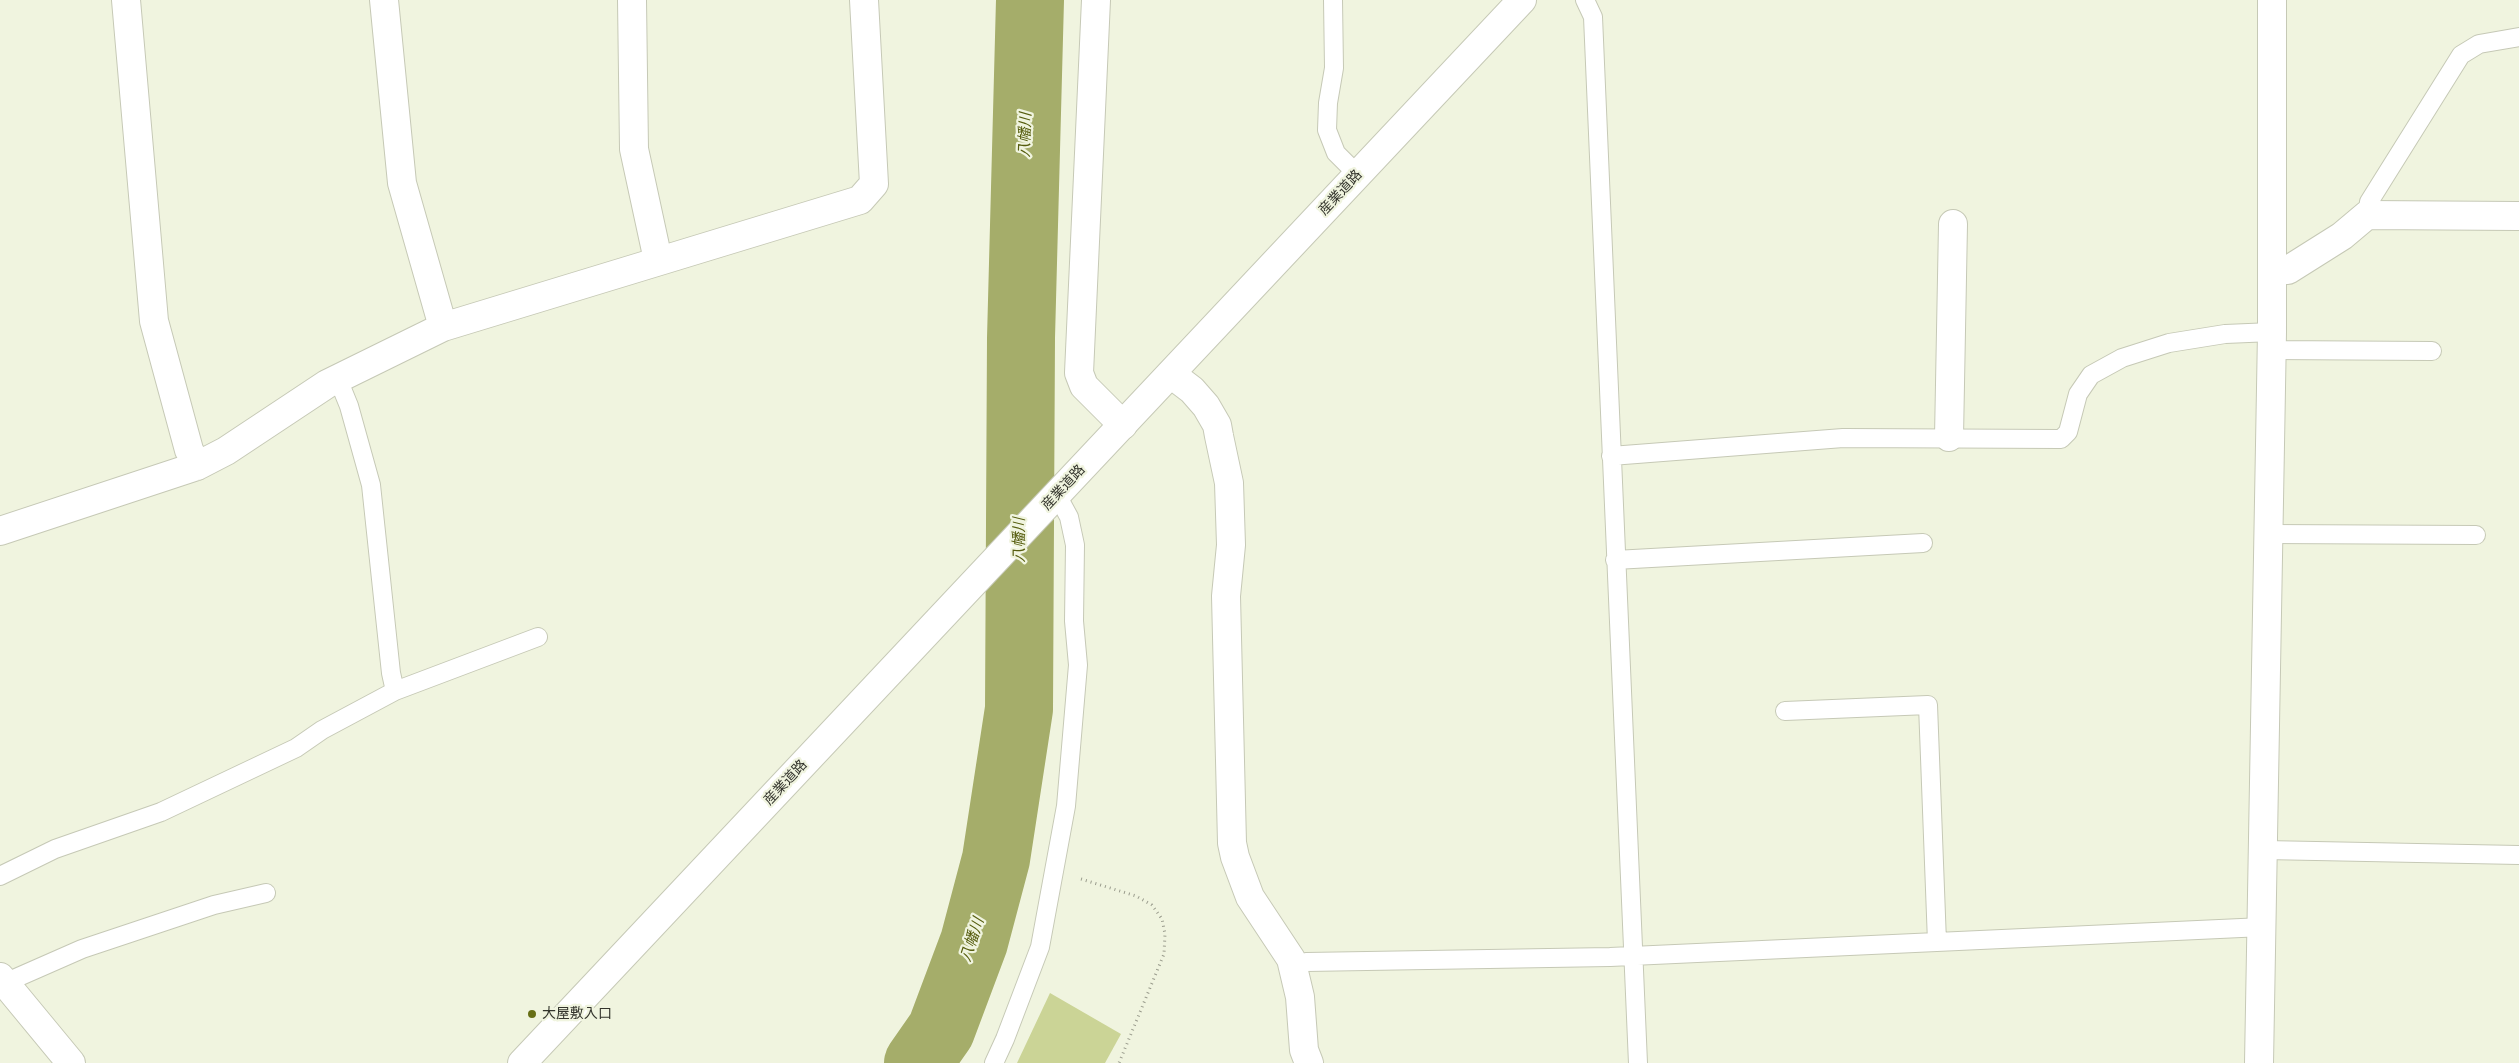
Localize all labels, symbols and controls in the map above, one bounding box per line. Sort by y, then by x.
water label: 八幡川 [1016,112,1036,158]
street label: 産業道路 [1316,167,1366,219]
street label: 産業道路 [1039,462,1089,514]
water label: 八幡川 [1011,518,1029,562]
street label: 産業道路 [761,757,811,809]
water label: 八幡川 [957,916,989,964]
place label: 大屋敷入口 [542,1006,612,1022]
marker: 大屋敷入口 [526,1008,538,1020]

